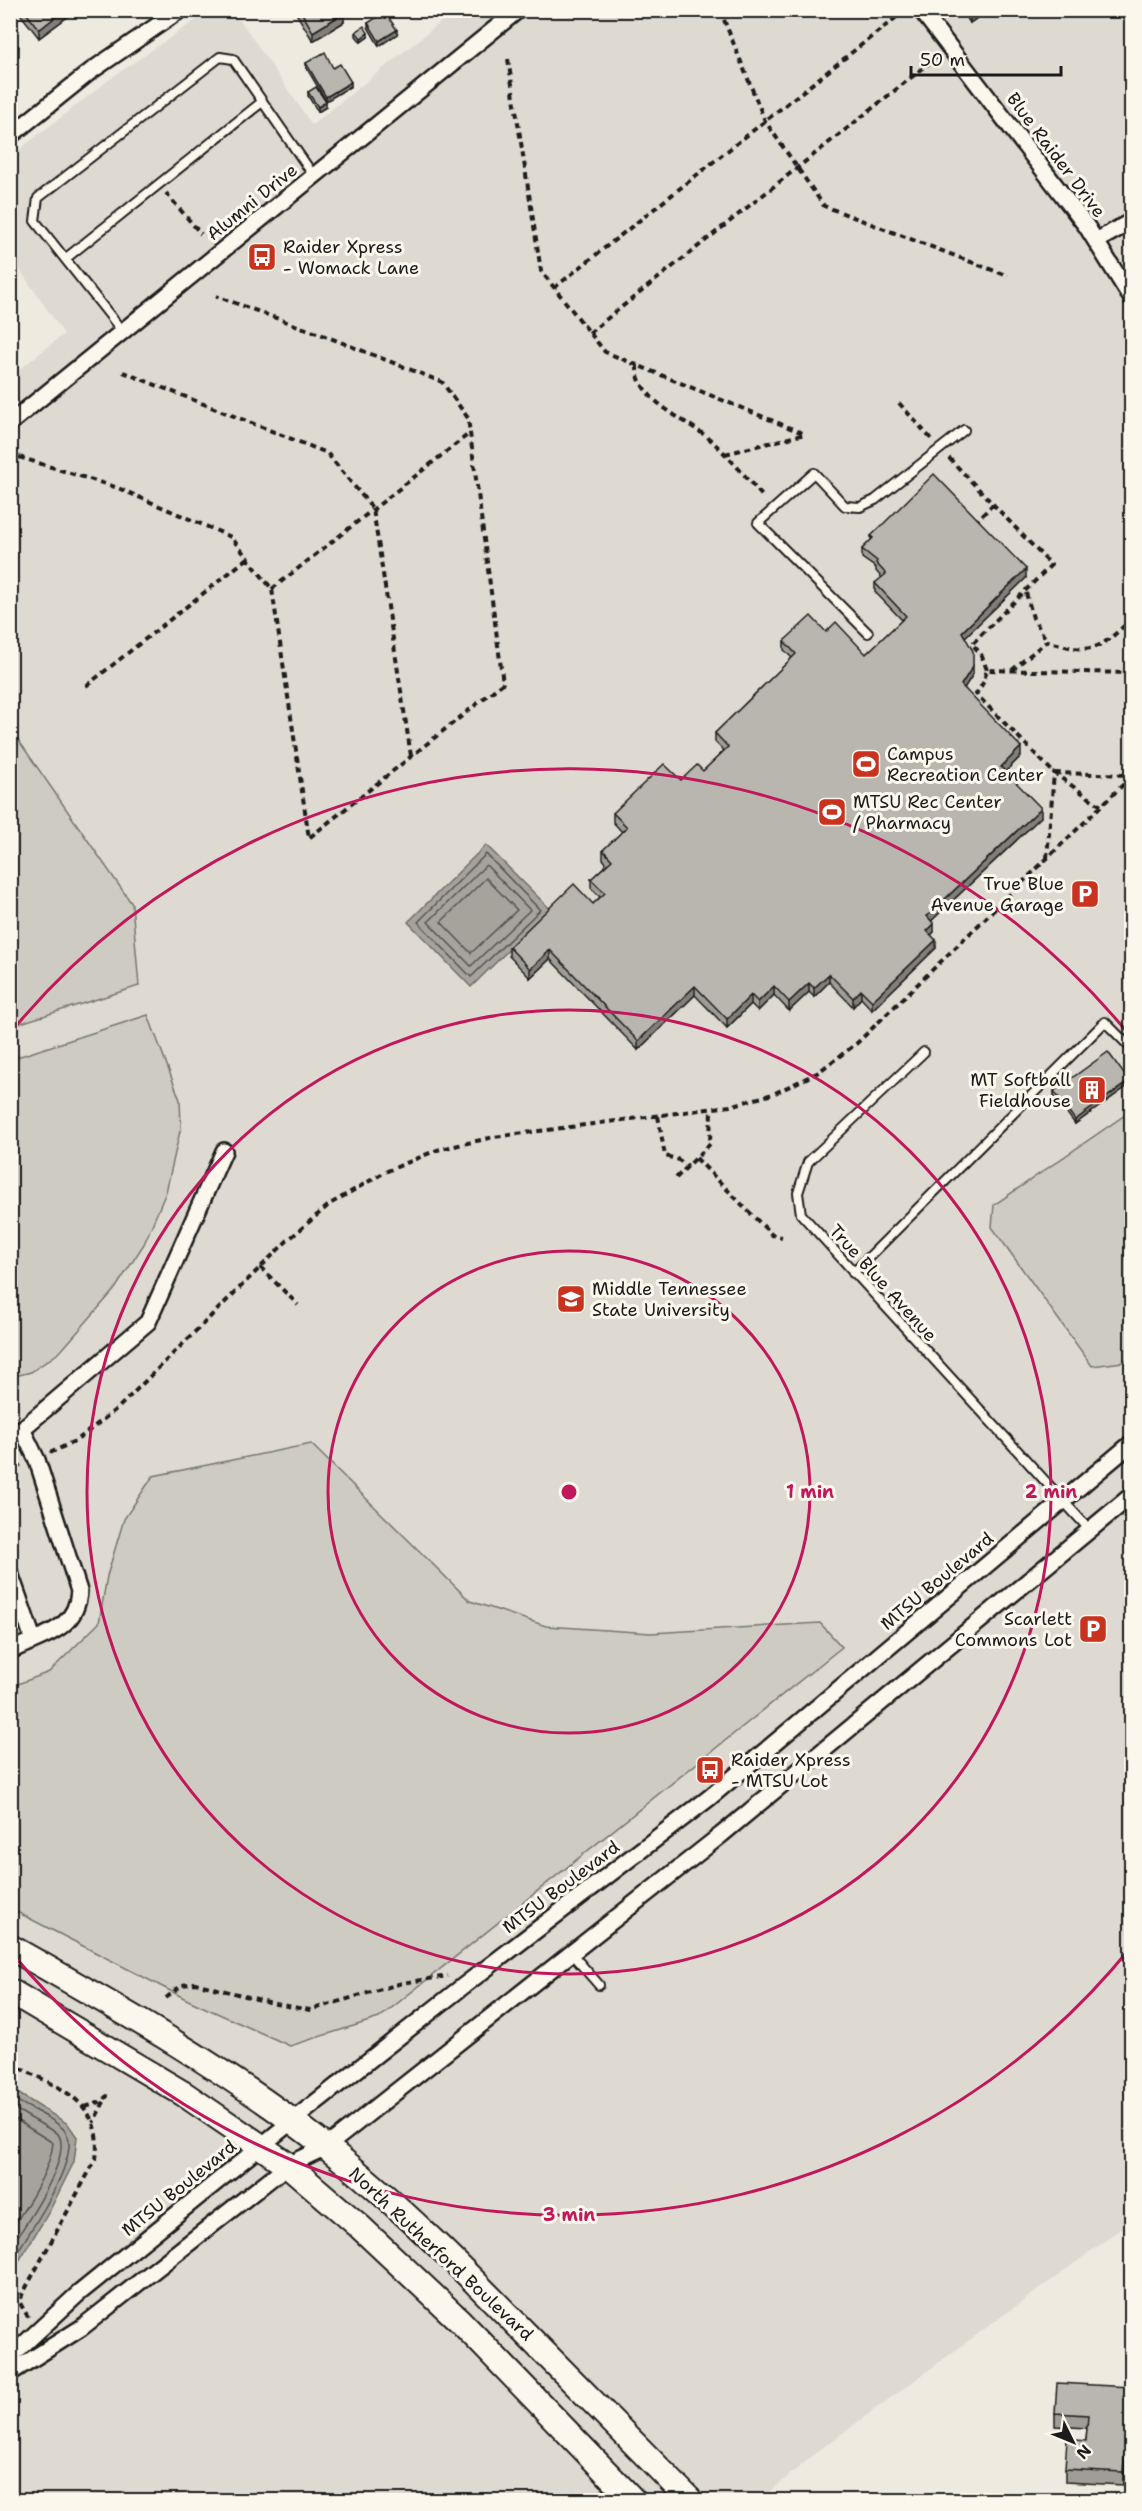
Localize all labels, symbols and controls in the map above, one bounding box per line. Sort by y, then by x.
scale bar [911,39,1061,77]
text: 50 m [920,48,965,72]
street label: Blue Raider Drive [1001,88,1111,222]
street label: Alumni Drive [202,158,302,246]
place label: Raider Xpress - Womack Lane [283,235,419,280]
bus stop icon: Raider Xpress - Womack Lane [246,241,278,273]
place label: Campus Recreation Center [887,742,1044,787]
sports icon: Campus Recreation Center [850,748,882,780]
place label: MTSU Rec Center / Pharmacy [853,790,1002,835]
sports icon: MTSU Rec Center / Pharmacy [816,796,848,828]
place label: True Blue Avenue Garage [930,872,1064,917]
parking icon: True Blue Avenue Garage [1069,878,1101,910]
place label: MT Softball Fieldhouse [970,1068,1072,1113]
building icon: MT Softball Fieldhouse [1076,1074,1108,1106]
street label: True Blue Avenue [824,1219,942,1347]
place label: Middle Tennessee State University [592,1277,747,1322]
school or university icon: Middle Tennessee State University [555,1283,587,1315]
text: 1 min [786,1480,834,1504]
text: 2 min [1025,1480,1077,1504]
centre of rings [559,1482,579,1502]
street label: MTSU Boulevard [875,1527,999,1635]
place label: Scarlett Commons Lot [955,1607,1072,1652]
parking icon: Scarlett Commons Lot [1077,1613,1109,1645]
place label: Raider Xpress - MTSU Lot [731,1748,851,1793]
bus stop icon: Raider Xpress - MTSU Lot [694,1754,726,1786]
street label: MTSU Boulevard [498,1835,624,1939]
street label: MTSU Boulevard [117,2134,241,2242]
street label: North Rutherford Boulevard [343,2162,539,2346]
text: 3 min [543,2203,595,2227]
north arrow [1043,2412,1103,2472]
text: N [1072,2440,1096,2464]

